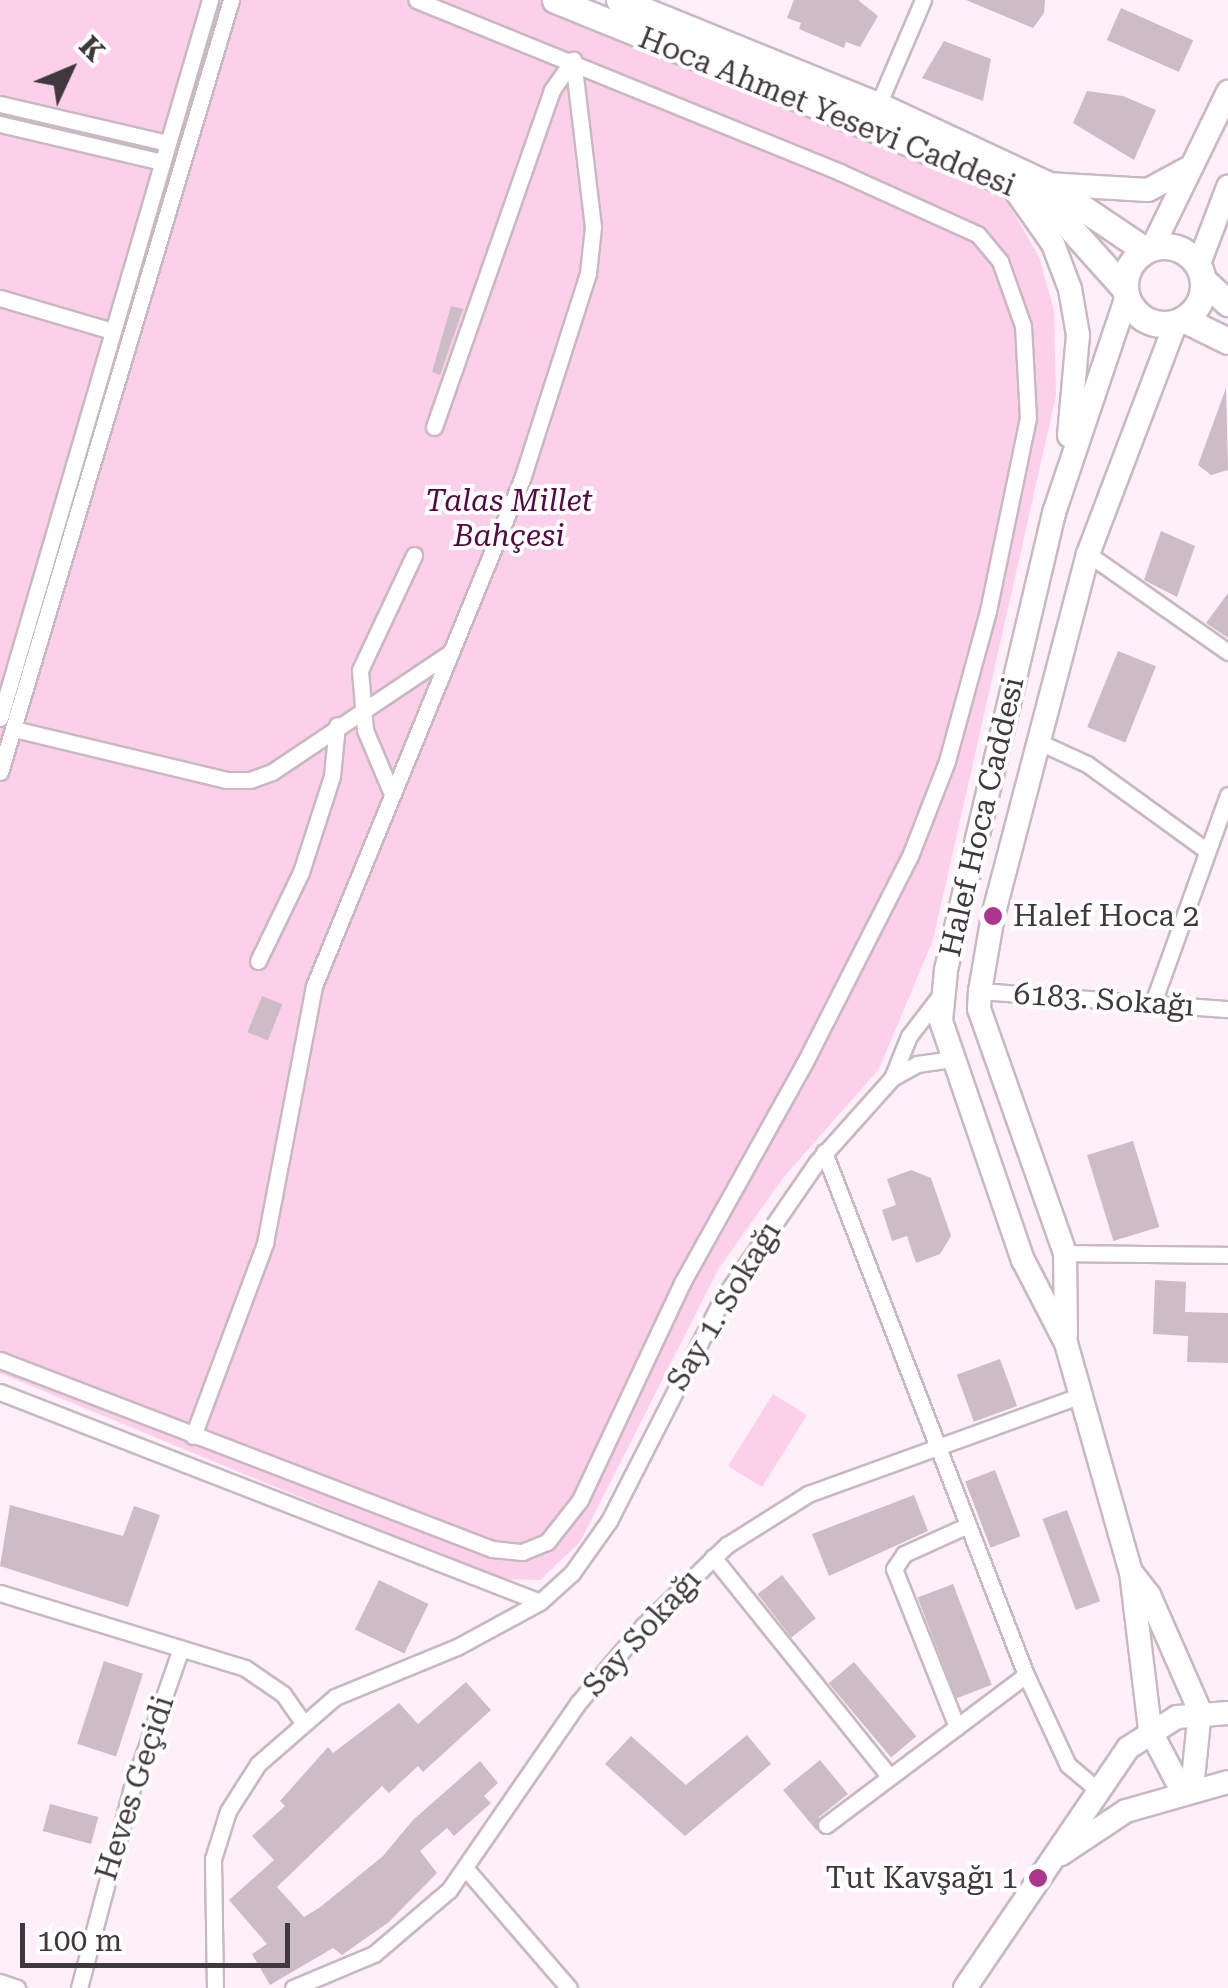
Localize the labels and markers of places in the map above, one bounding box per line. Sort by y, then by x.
place label: Halef Hoca 2 [1013,898,1199,934]
marker: Halef Hoca 2 [982,905,1004,927]
place label: Tut Kavşağı 1 [825,1860,1018,1896]
marker: Tut Kavşağı 1 [1027,1867,1049,1889]

